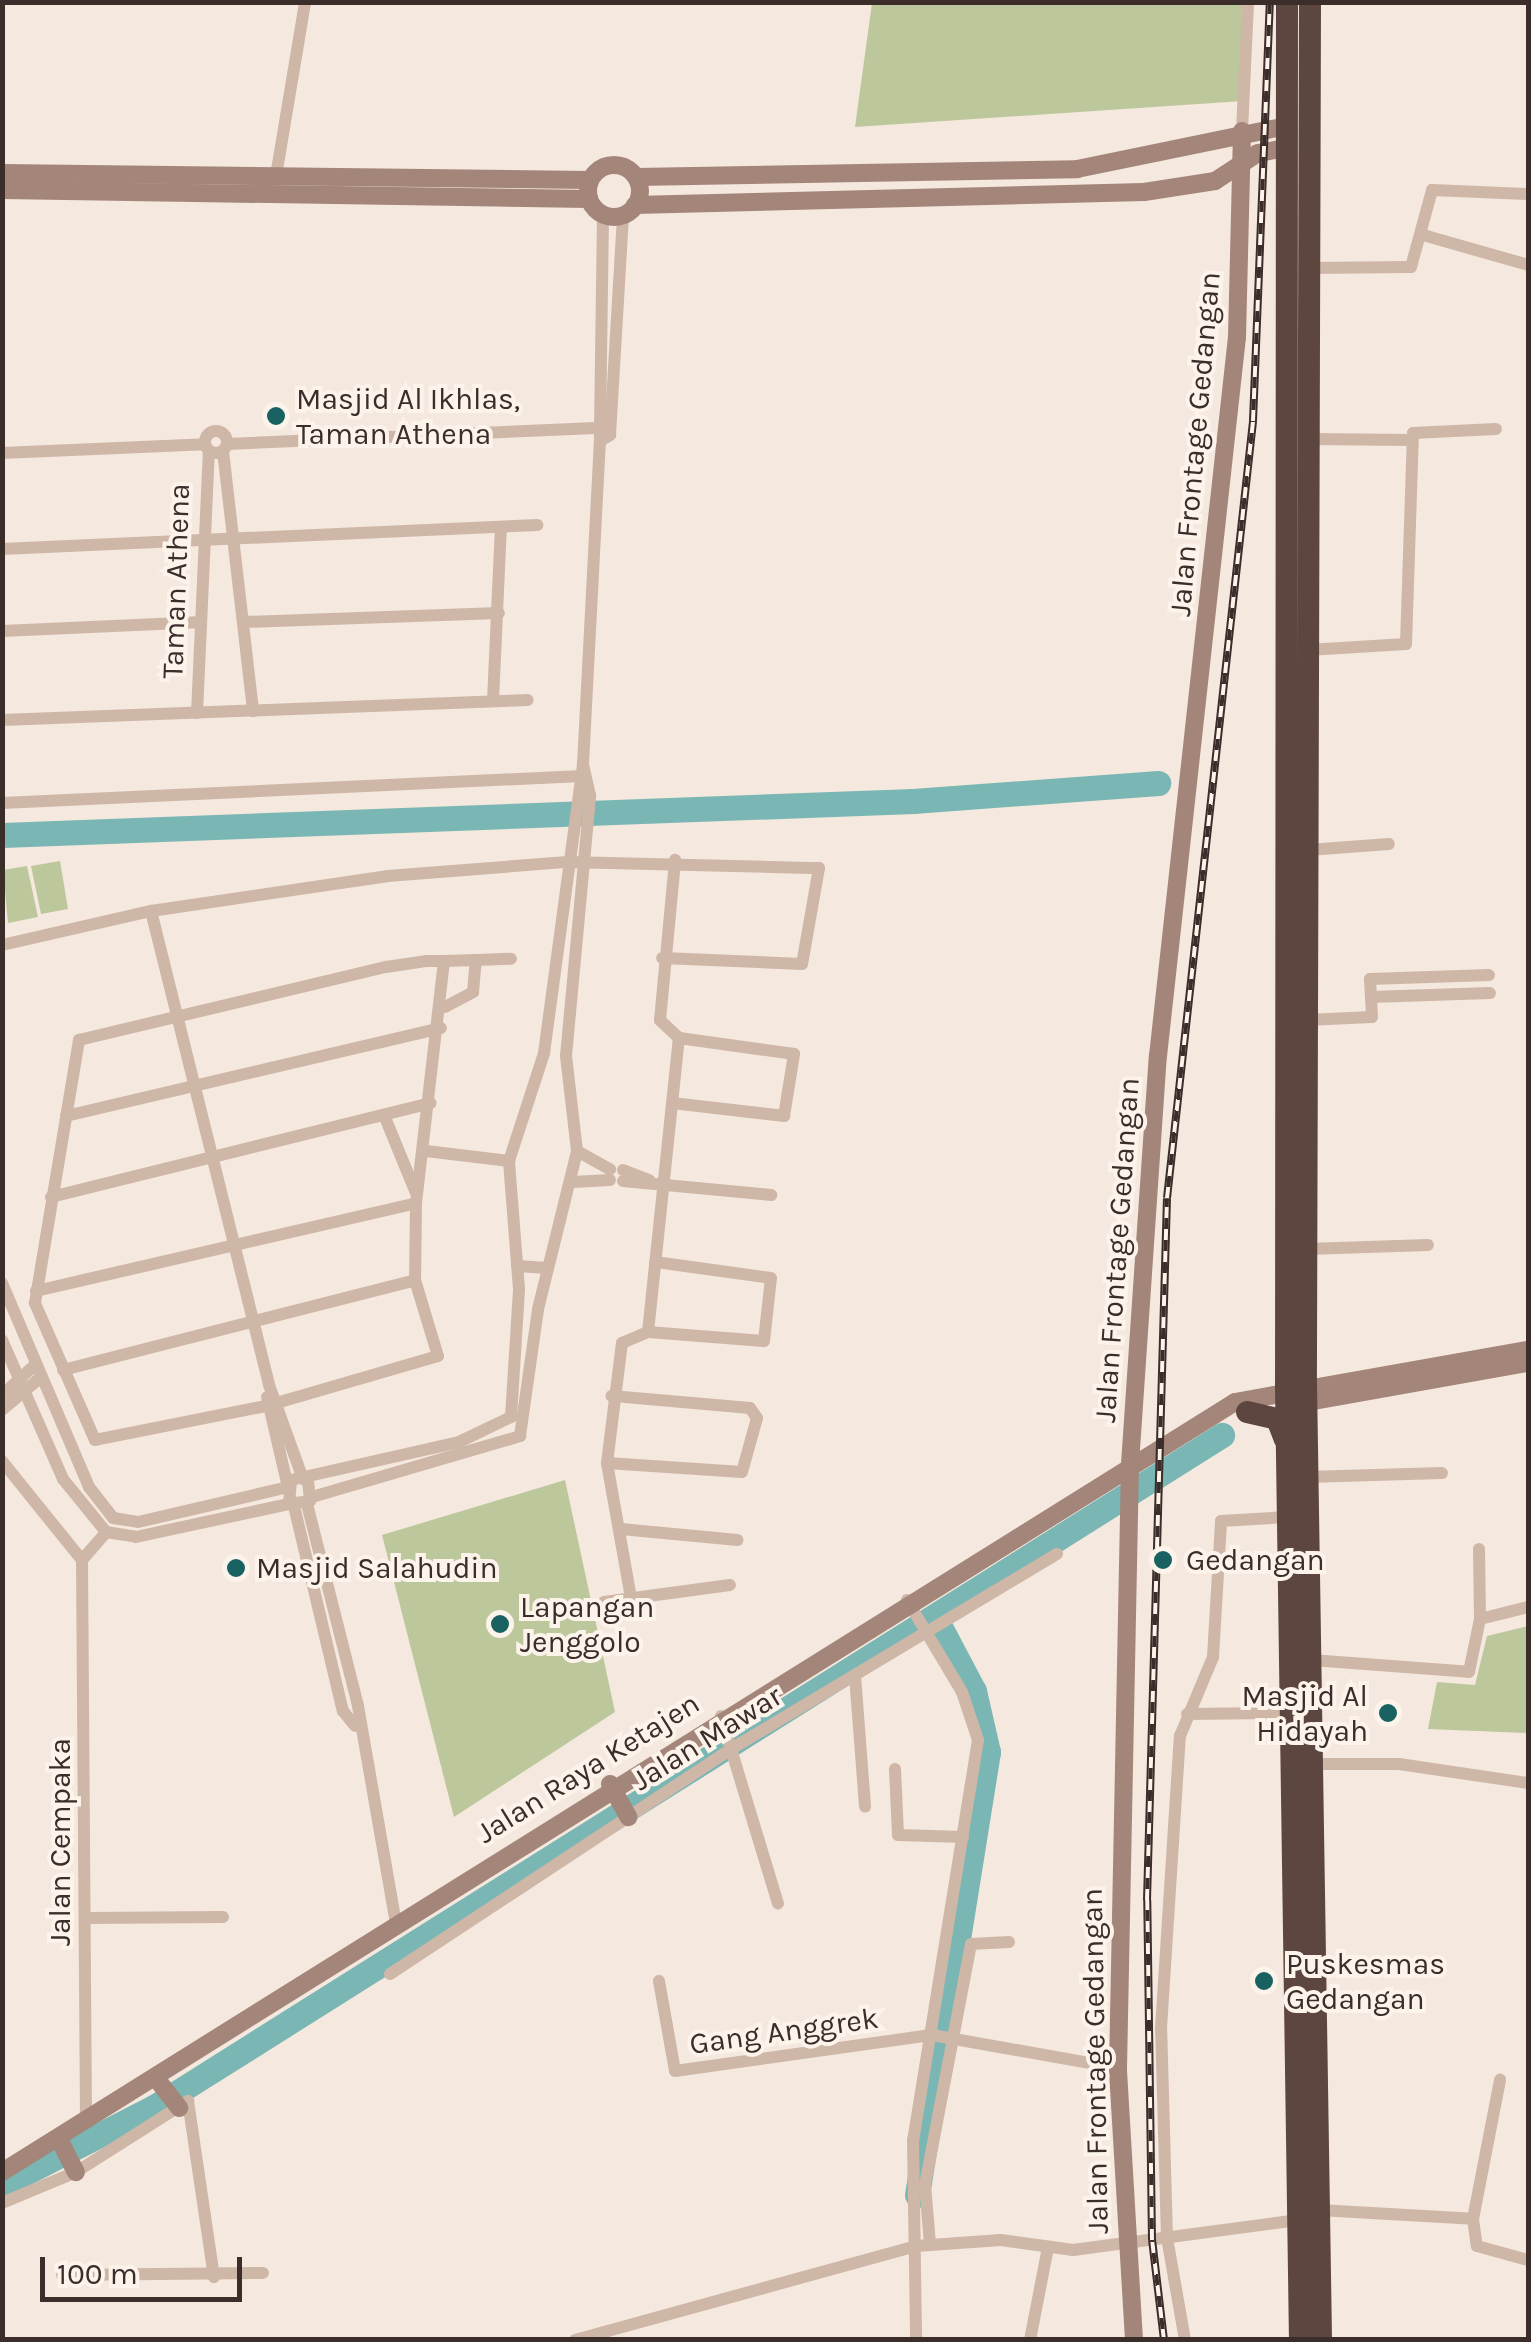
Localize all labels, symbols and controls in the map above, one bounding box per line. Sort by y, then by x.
street label: Jalan Frontage Gedangan [1162,270,1228,618]
place label: Masjid Al Ikhlas, Taman Athena [296,381,520,452]
marker: Masjid Al Ikhlas, Taman Athena [265,405,287,427]
street label: Taman Athena [155,483,197,679]
street label: Jalan Frontage Gedangan [1087,1076,1147,1424]
place label: Gedangan [1186,1542,1325,1578]
marker: Gedangan [1150,1547,1176,1573]
place label: Masjid Salahudin [256,1550,498,1586]
marker: Masjid Salahudin [225,1557,247,1579]
place label: Lapangan Jenggolo [520,1589,654,1660]
marker: Lapangan Jenggolo [489,1613,511,1635]
street label: Jalan Mawar [625,1678,789,1798]
place label: Masjid Al Hidayah [1241,1678,1368,1748]
street label: Jalan Raya Ketajen [470,1685,706,1851]
marker: Masjid Al Hidayah [1377,1702,1399,1724]
street label: Jalan Cempaka [42,1738,78,1946]
street label: Jalan Frontage Gedangan [1074,1888,1116,2234]
place label: Puskesmas Gedangan [1286,1946,1445,2016]
marker: Puskesmas Gedangan [1251,1968,1277,1994]
street label: Gang Anggrek [687,2000,881,2062]
scale bar [45,2237,248,2299]
text: 100 m [57,2256,138,2292]

